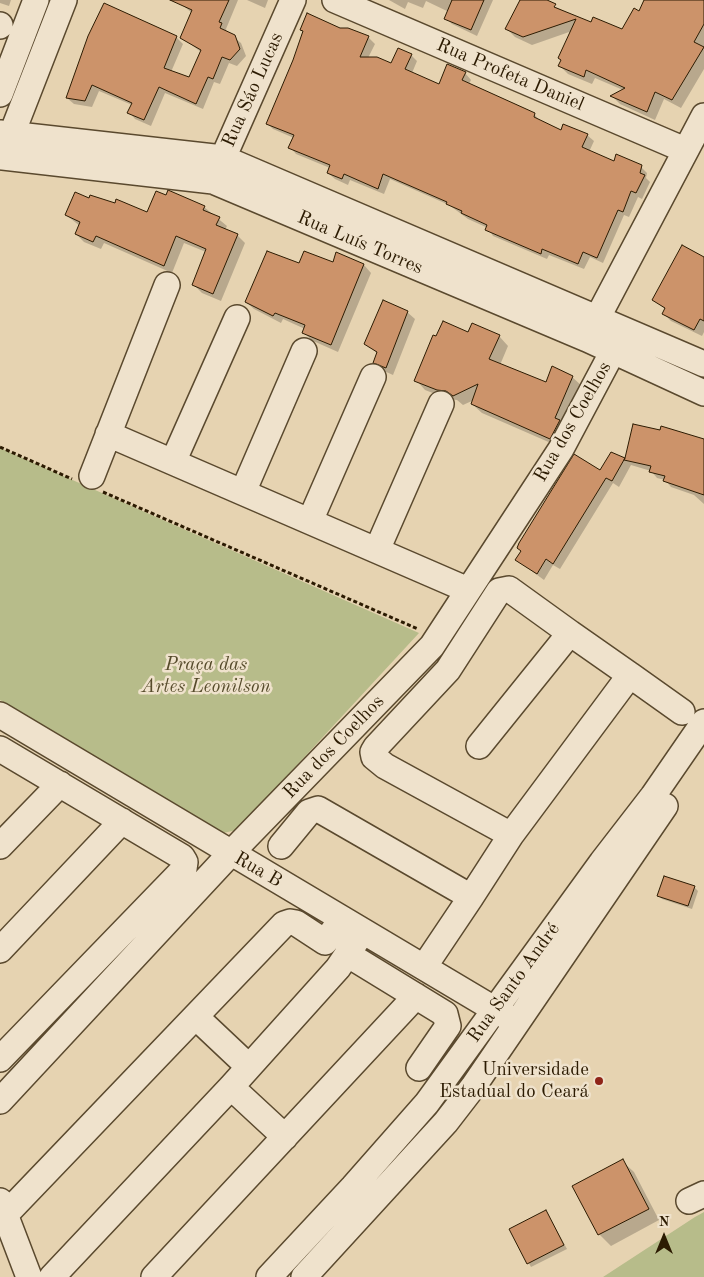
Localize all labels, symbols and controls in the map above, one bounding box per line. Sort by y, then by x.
street label: Rua Sáo Lucas [218,29,288,151]
street label: Rua Profeta Daniel [433,34,587,116]
street label: Rua Luís Torres [294,206,426,280]
street label: Rua dos Coelhos [529,358,617,486]
park label: Praça das Artes Leonilson [141,654,271,698]
street label: Rua dos Coelhos [279,690,389,804]
street label: Rua B [230,847,286,893]
street label: Rua Santo André [463,919,565,1047]
place label: Universidade Estadual do Ceará [439,1059,589,1103]
marker: Universidade Estadual do Ceará [593,1075,605,1087]
north arrow [639,1212,689,1262]
text: N [659,1215,669,1229]

